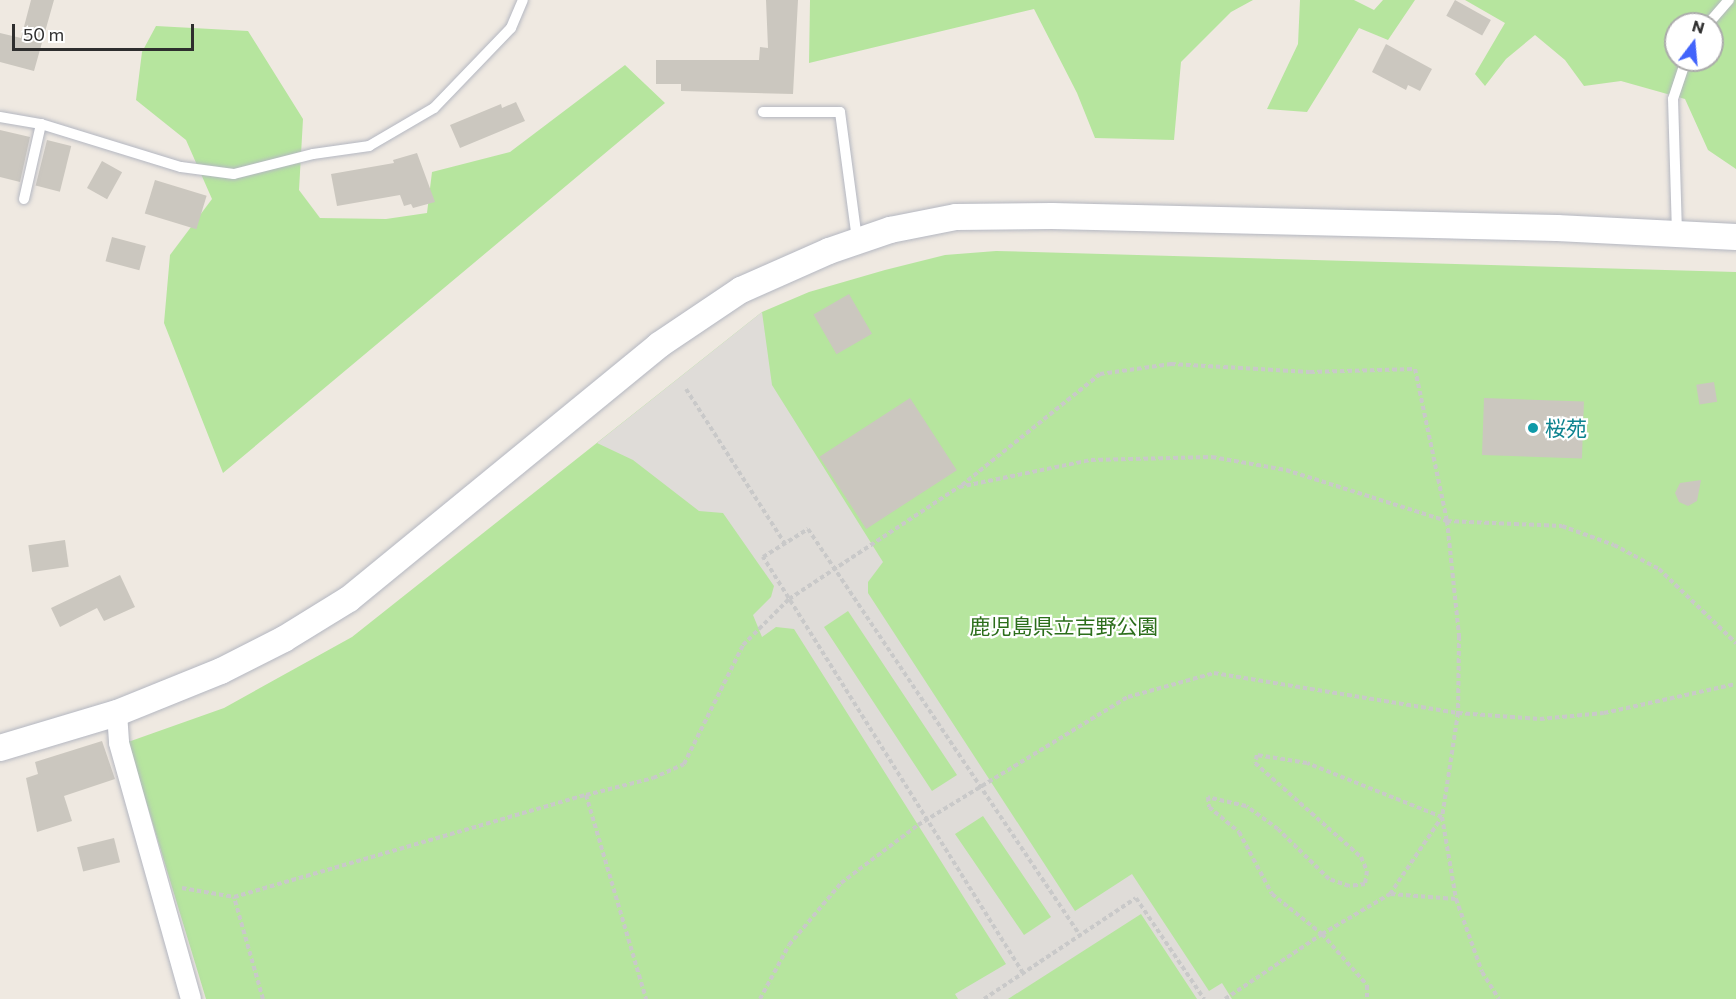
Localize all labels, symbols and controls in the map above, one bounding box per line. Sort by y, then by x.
scale bar [15,12,196,50]
north arrow [1664,12,1724,72]
text: N [1690,15,1707,37]
text: 50 m [23,23,64,45]
place label: 桜苑 [1545,415,1587,441]
marker: 桜苑 [1526,421,1540,435]
park label: 鹿児島県立吉野公園 [970,613,1158,639]

